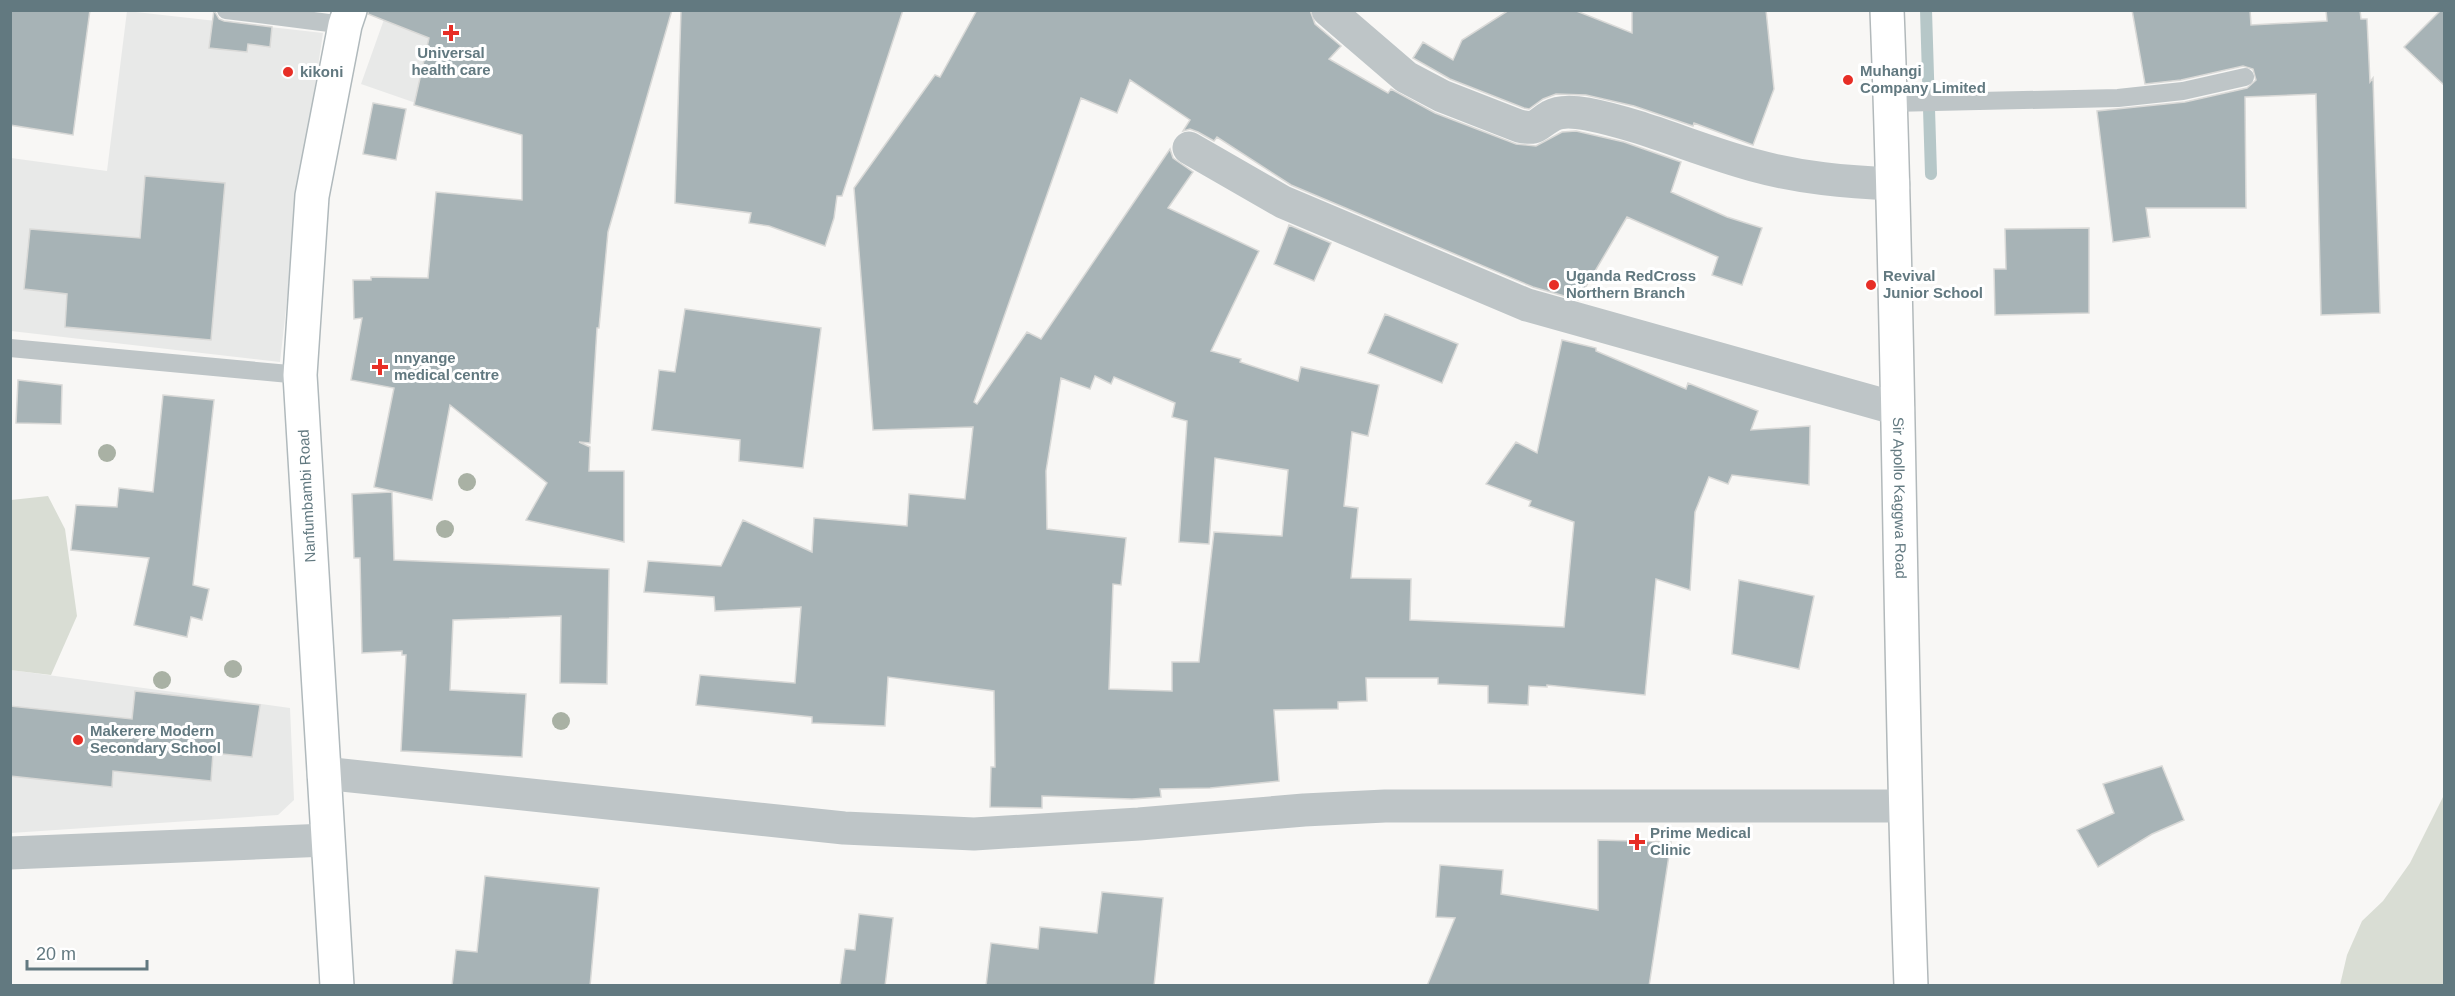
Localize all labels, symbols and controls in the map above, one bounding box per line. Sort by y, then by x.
marker: Universal health care [442,24,460,42]
place label: Universal health care [411,44,491,78]
place label: Muhangi Company Limited [1860,62,1986,96]
place label: kikoni [300,63,343,80]
marker: kikoni [281,65,295,79]
marker: Muhangi Company Limited [1841,73,1855,87]
place label: Uganda RedCross Northern Branch [1566,267,1696,301]
place label: Revival Junior School [1883,267,1983,301]
marker: Uganda RedCross Northern Branch [1547,278,1561,292]
marker: Revival Junior School [1864,278,1878,292]
place label: nnyange medical centre [394,349,499,383]
marker: nnyange medical centre [371,358,389,376]
street label: Sir Apollo Kaggwa Road [1890,417,1910,579]
street label: Nanfumbambi Road [295,429,318,563]
place label: Makerere Modern Secondary School [90,722,221,756]
marker: Makerere Modern Secondary School [71,733,85,747]
place label: Prime Medical Clinic [1650,824,1751,858]
marker: Prime Medical Clinic [1628,833,1646,851]
scale bar [27,933,147,971]
text: 20 m [36,944,76,964]

